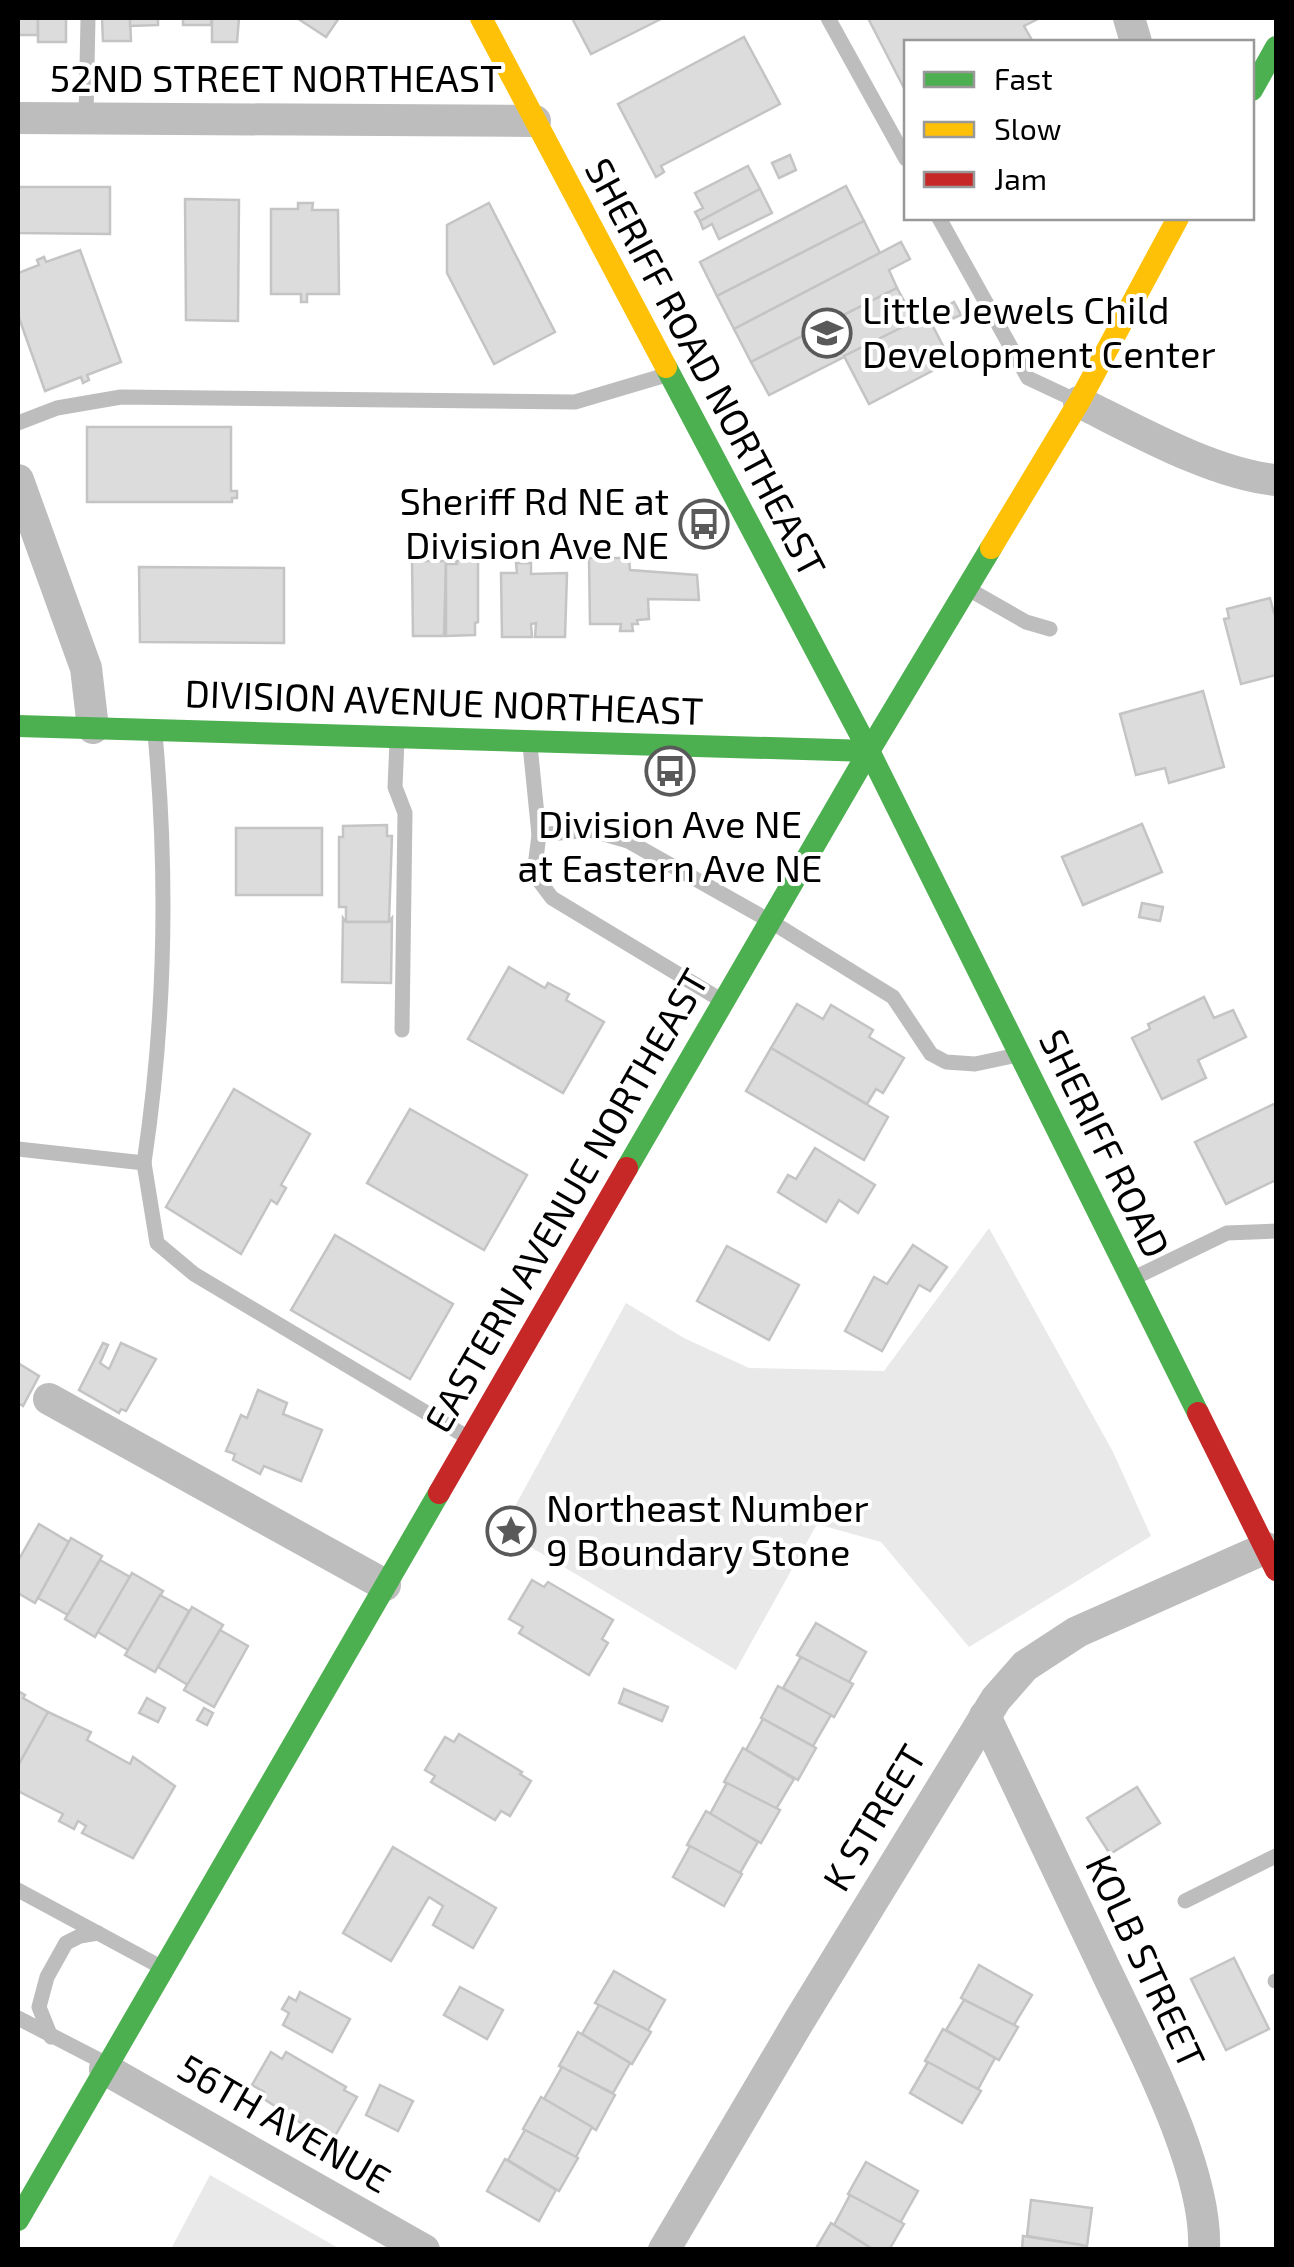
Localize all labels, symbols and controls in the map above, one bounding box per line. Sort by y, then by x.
legend [904,40,1254,220]
street label: 52ND STREET NORTHEAST [50,54,502,100]
text: Fast [994,60,1053,96]
text: Slow [994,110,1061,146]
street label: SHERIFF ROAD NORTHEAST [577,150,837,584]
text: Jam [994,160,1047,196]
place label: Little Jewels Child Development Center [862,286,1216,376]
school or university icon: Little Jewels Child Development Center [801,307,853,359]
place label: Sheriff Rd NE at Division Ave NE [399,477,669,567]
bus stop icon: Sheriff Rd NE at Division Ave NE [678,498,730,550]
street label: DIVISION AVENUE NORTHEAST [184,669,704,733]
bus stop icon: Division Ave NE at Eastern Ave NE [644,745,696,797]
place label: Division Ave NE at Eastern Ave NE [518,800,822,890]
street label: EASTERN AVENUE NORTHEAST [414,960,717,1440]
street label: SHERIFF ROAD [1031,1022,1181,1265]
place label: Northeast Number 9 Boundary Stone [546,1484,869,1574]
place icon: Northeast Number 9 Boundary Stone [485,1505,537,1557]
street label: K STREET [812,1736,935,1898]
street label: KOLB STREET [1077,1847,1216,2075]
street label: 56TH AVENUE [171,2043,399,2202]

